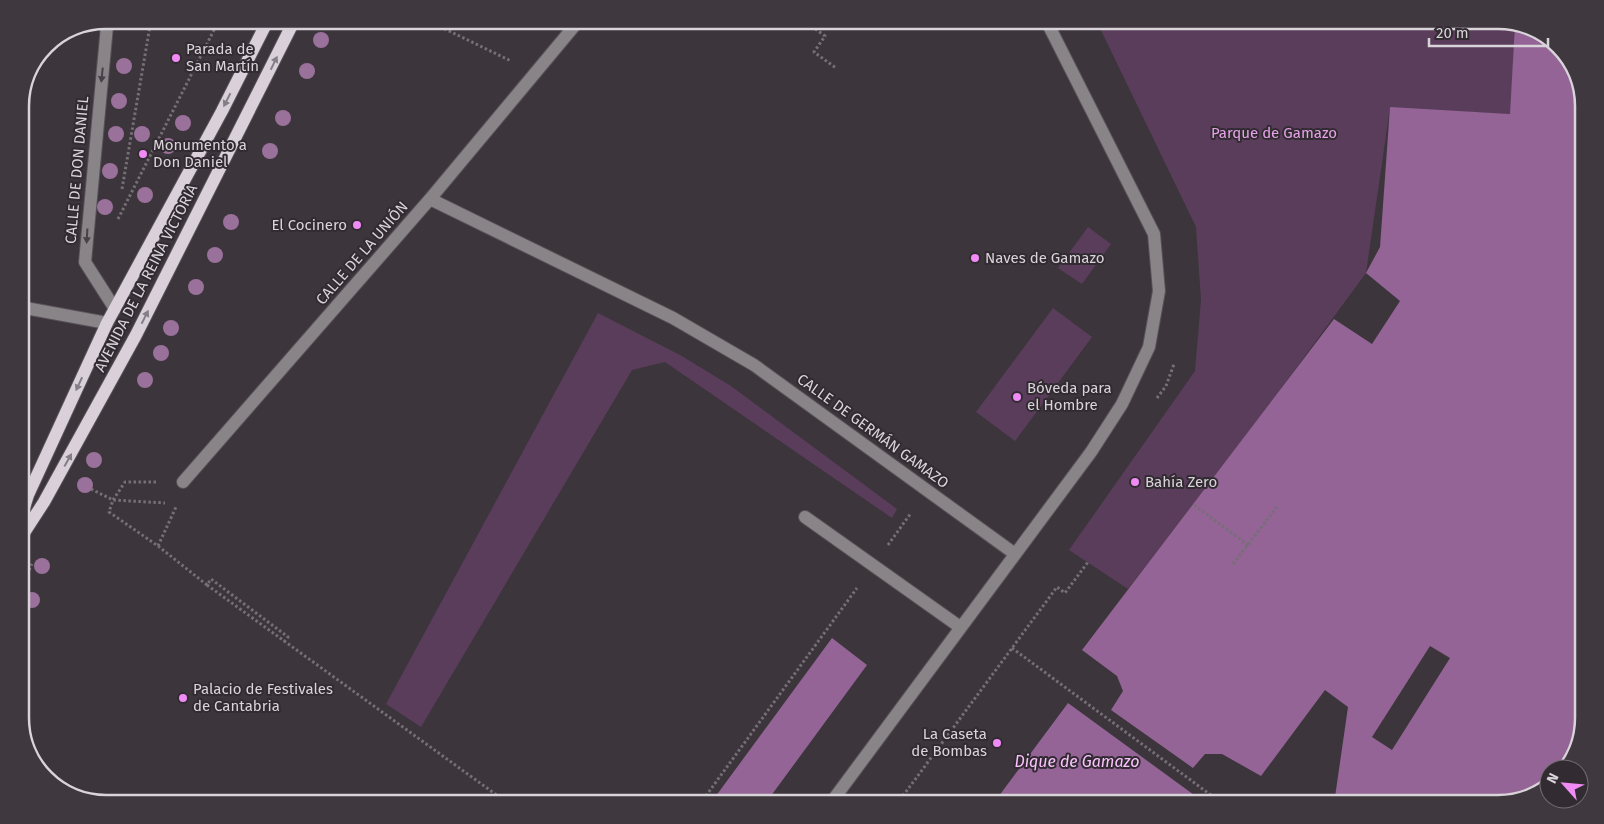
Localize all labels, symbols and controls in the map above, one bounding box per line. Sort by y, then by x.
scale bar [1429,15,1548,47]
text: 20 m [1436,24,1469,42]
place label: Parada de San Martín [186,40,259,75]
marker: Parada de San Martín [170,52,182,64]
one-way arrow [270,56,278,70]
one-way arrow [98,67,106,83]
one-way arrow [223,93,231,108]
street label: CALLE DE DON DANIEL [62,95,92,245]
park label: Parque de Gamazo [1211,124,1337,142]
place label: Monumento a Don Daniel [153,136,247,171]
marker: Monumento a Don Daniel [137,148,149,160]
street label: AVENIDA DE LA REINA VICTORIA [91,181,201,375]
street label: CALLE DE LA UNIÓN [312,198,412,308]
place label: El Cocinero [271,216,347,234]
marker: El Cocinero [351,219,363,231]
one-way arrow [82,229,90,245]
place label: Naves de Gamazo [985,249,1105,267]
marker: Naves de Gamazo [969,252,981,264]
one-way arrow [141,310,149,324]
street label: CALLE DE GERMÁN GAMAZO [794,370,952,492]
one-way arrow [74,377,82,391]
place label: Bóveda para el Hombre [1027,379,1112,414]
marker: Bóveda para el Hombre [1011,391,1023,403]
one-way arrow [63,453,72,467]
place label: Bahía Zero [1145,473,1217,491]
marker: Bahía Zero [1129,476,1141,488]
place label: Palacio de Festivales de Cantabria [193,680,333,715]
marker: Palacio de Festivales de Cantabria [177,692,189,704]
place label: La Caseta de Bombas [911,725,987,760]
marker: La Caseta de Bombas [991,737,1003,749]
water label: Dique de Gamazo [1014,752,1140,771]
north arrow [1539,759,1589,809]
text: N [1543,770,1563,786]

